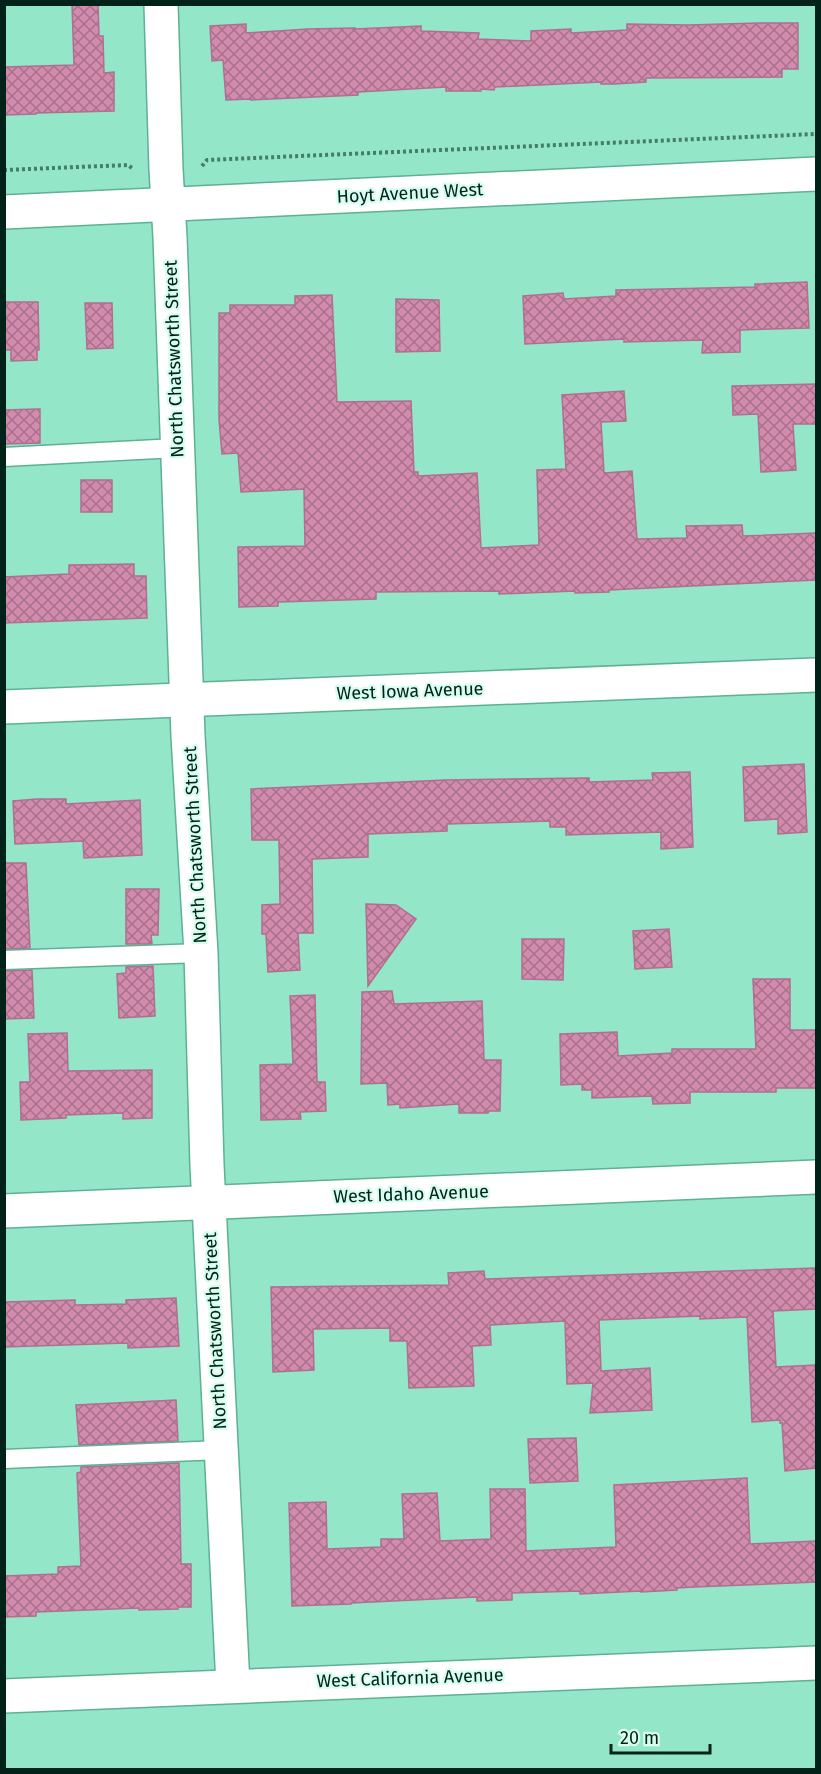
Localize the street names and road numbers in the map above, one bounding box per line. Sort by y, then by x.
street label: Hoyt Avenue West [336,178,484,208]
street label: North Chatsworth Street [160,259,188,458]
street label: West Iowa Avenue [336,677,484,705]
street label: North Chatsworth Street [179,745,211,944]
street label: West Idaho Avenue [333,1180,489,1208]
street label: North Chatsworth Street [199,1231,231,1430]
street label: West California Avenue [316,1664,504,1692]

